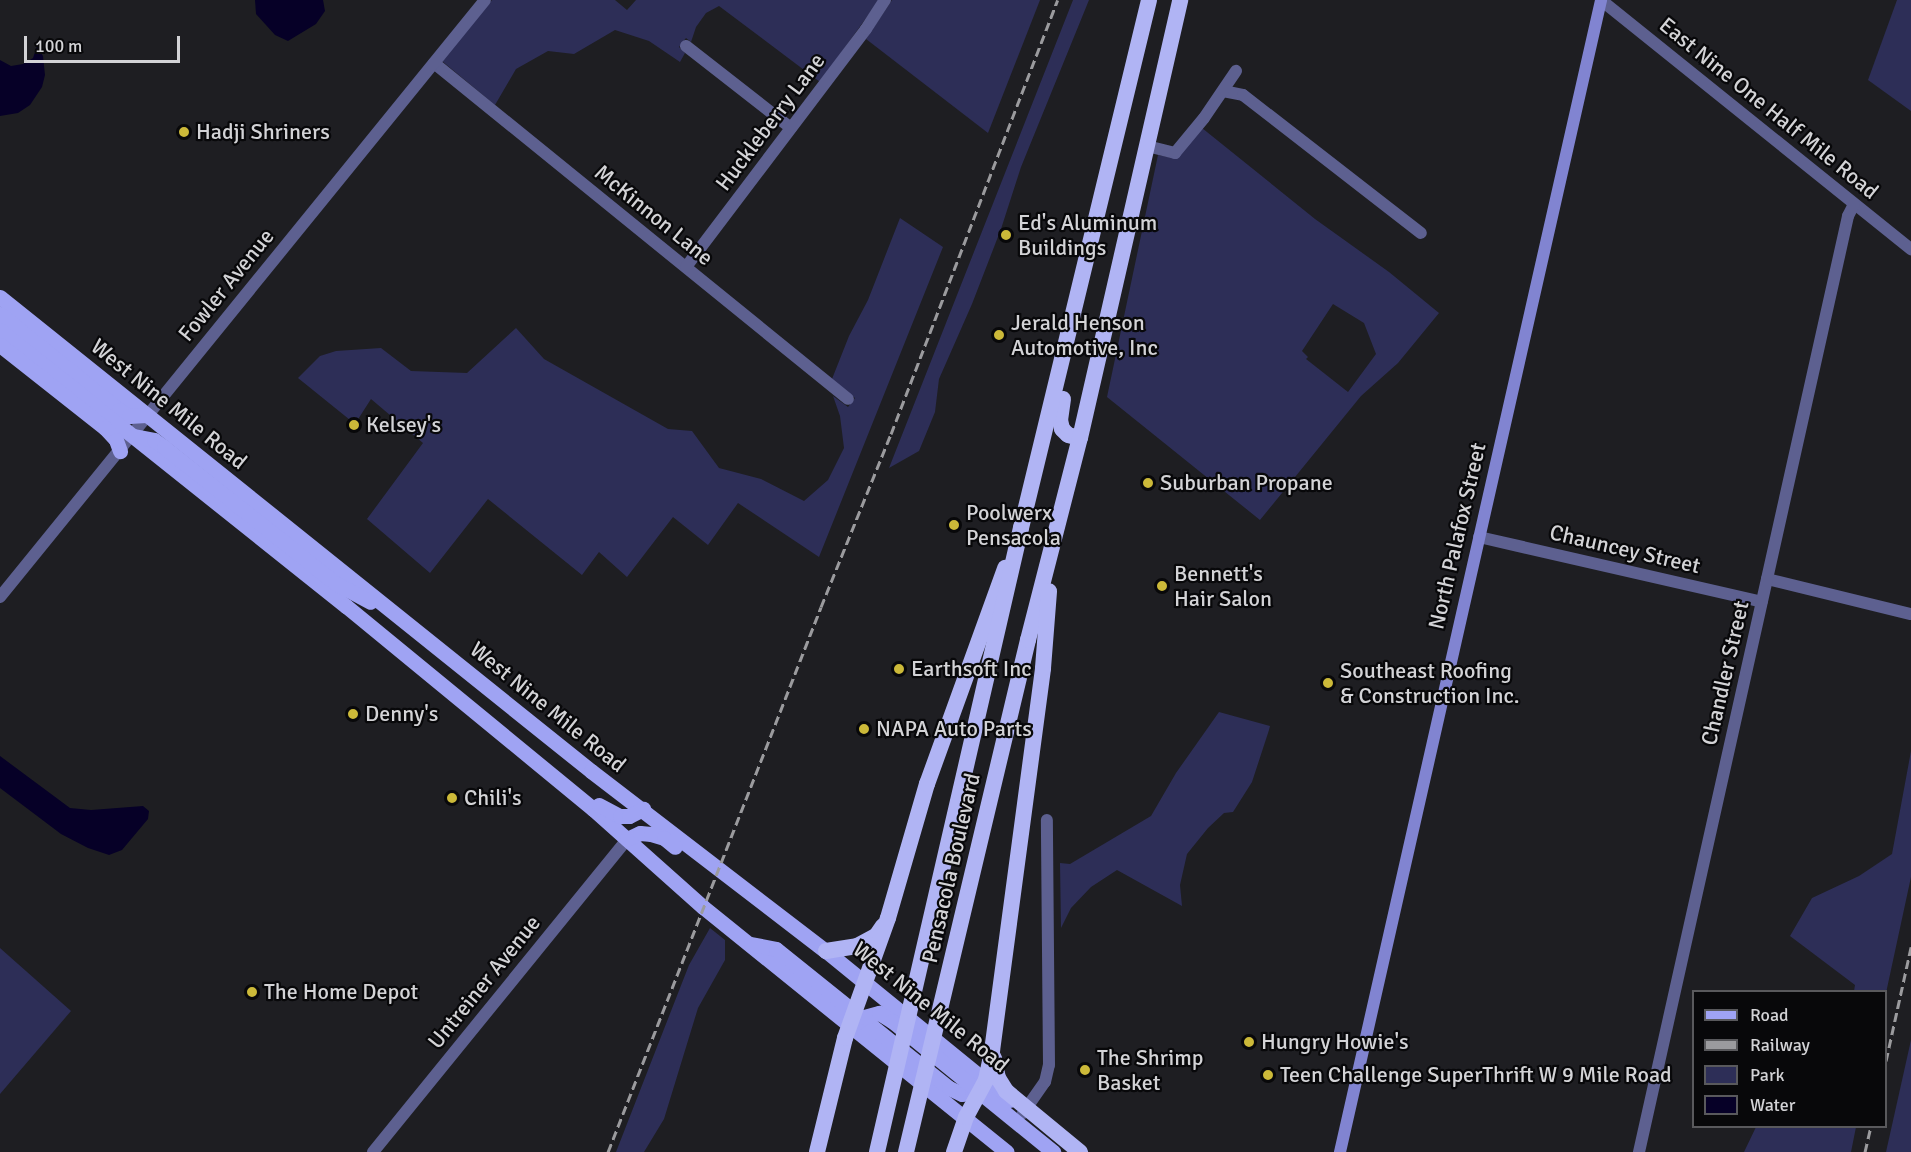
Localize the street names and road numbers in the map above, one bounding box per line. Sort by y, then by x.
street label: East Nine One Half Mile Road [1654,11,1884,205]
street label: Huckleberry Lane [710,48,830,196]
street label: McKinnon Lane [589,159,719,271]
street label: Fowler Avenue [173,223,279,347]
street label: West Nine Mile Road [86,333,252,475]
street label: North Palafox Street [1423,440,1491,632]
street label: Chauncey Street [1547,519,1703,579]
street label: Chandler Street [1696,598,1754,748]
street label: West Nine Mile Road [465,636,631,778]
street label: Pensacola Boulevard [916,770,986,966]
street label: Untreiner Avenue [422,910,546,1054]
street label: West Nine Mile Road [848,936,1014,1078]

